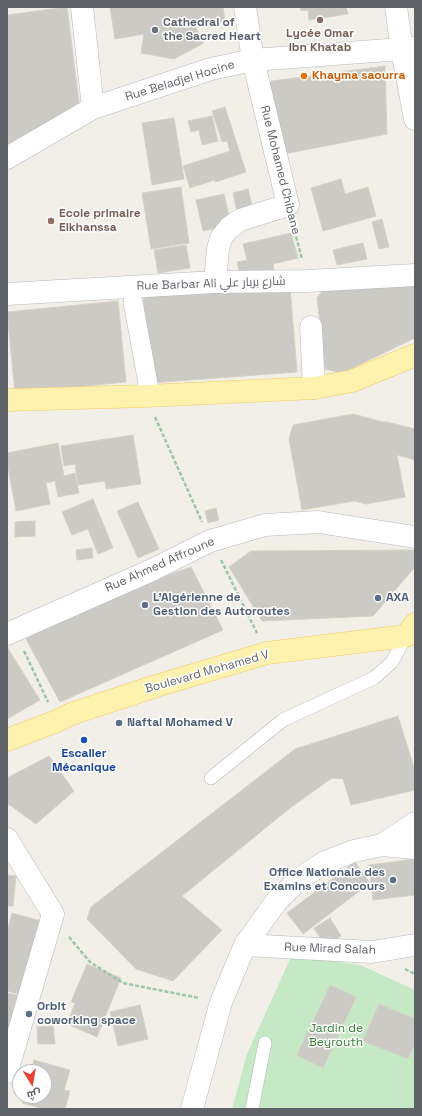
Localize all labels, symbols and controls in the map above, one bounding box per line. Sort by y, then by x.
marker: Lycée Omar Ibn Khatab [315,15,325,25]
place label: Cathedral of the Sacred Heart [163,16,261,44]
marker: Cathedral of the Sacred Heart [150,25,160,35]
place label: Lycée Omar Ibn Khatab [286,27,354,55]
street label: Rue Beladjel Hocine [124,58,236,104]
place label: Khayma saourra [312,69,405,83]
marker: Khayma saourra [299,71,309,81]
street label: Rue Mohamed Chibane [257,104,303,236]
place label: Ecole primaire Elkhanssa [59,207,141,235]
marker: Ecole primaire Elkhanssa [46,216,56,226]
street label: Rue Barbar Ali شارع بربار علي [136,274,286,294]
street label: Rue Ahmed Affroune [103,534,217,596]
place label: L'Algérienne de Gestion des Autoroutes [153,591,290,619]
place label: AXA [386,591,409,605]
marker: AXA [373,593,383,603]
marker: L'Algérienne de Gestion des Autoroutes [140,600,150,610]
street label: Boulevard Mohamed V [143,647,271,697]
place label: Naftal Mohamed V [127,716,233,730]
marker: Naftal Mohamed V [114,718,124,728]
marker: Escalier Mécanique [79,735,89,745]
place label: Escalier Mécanique [52,747,116,775]
place label: Office Nationale des Examins et Concours [264,866,385,894]
marker: Office Nationale des Examins et Concours [388,875,398,885]
street label: Rue Mirad Salah [284,940,376,958]
place label: Orbit coworking space [37,1000,136,1028]
marker: Orbit coworking space [24,1009,34,1019]
park label: Jardin de Beyrouth [309,1022,363,1050]
north arrow [12,1064,52,1104]
text: ش [26,1087,42,1103]

